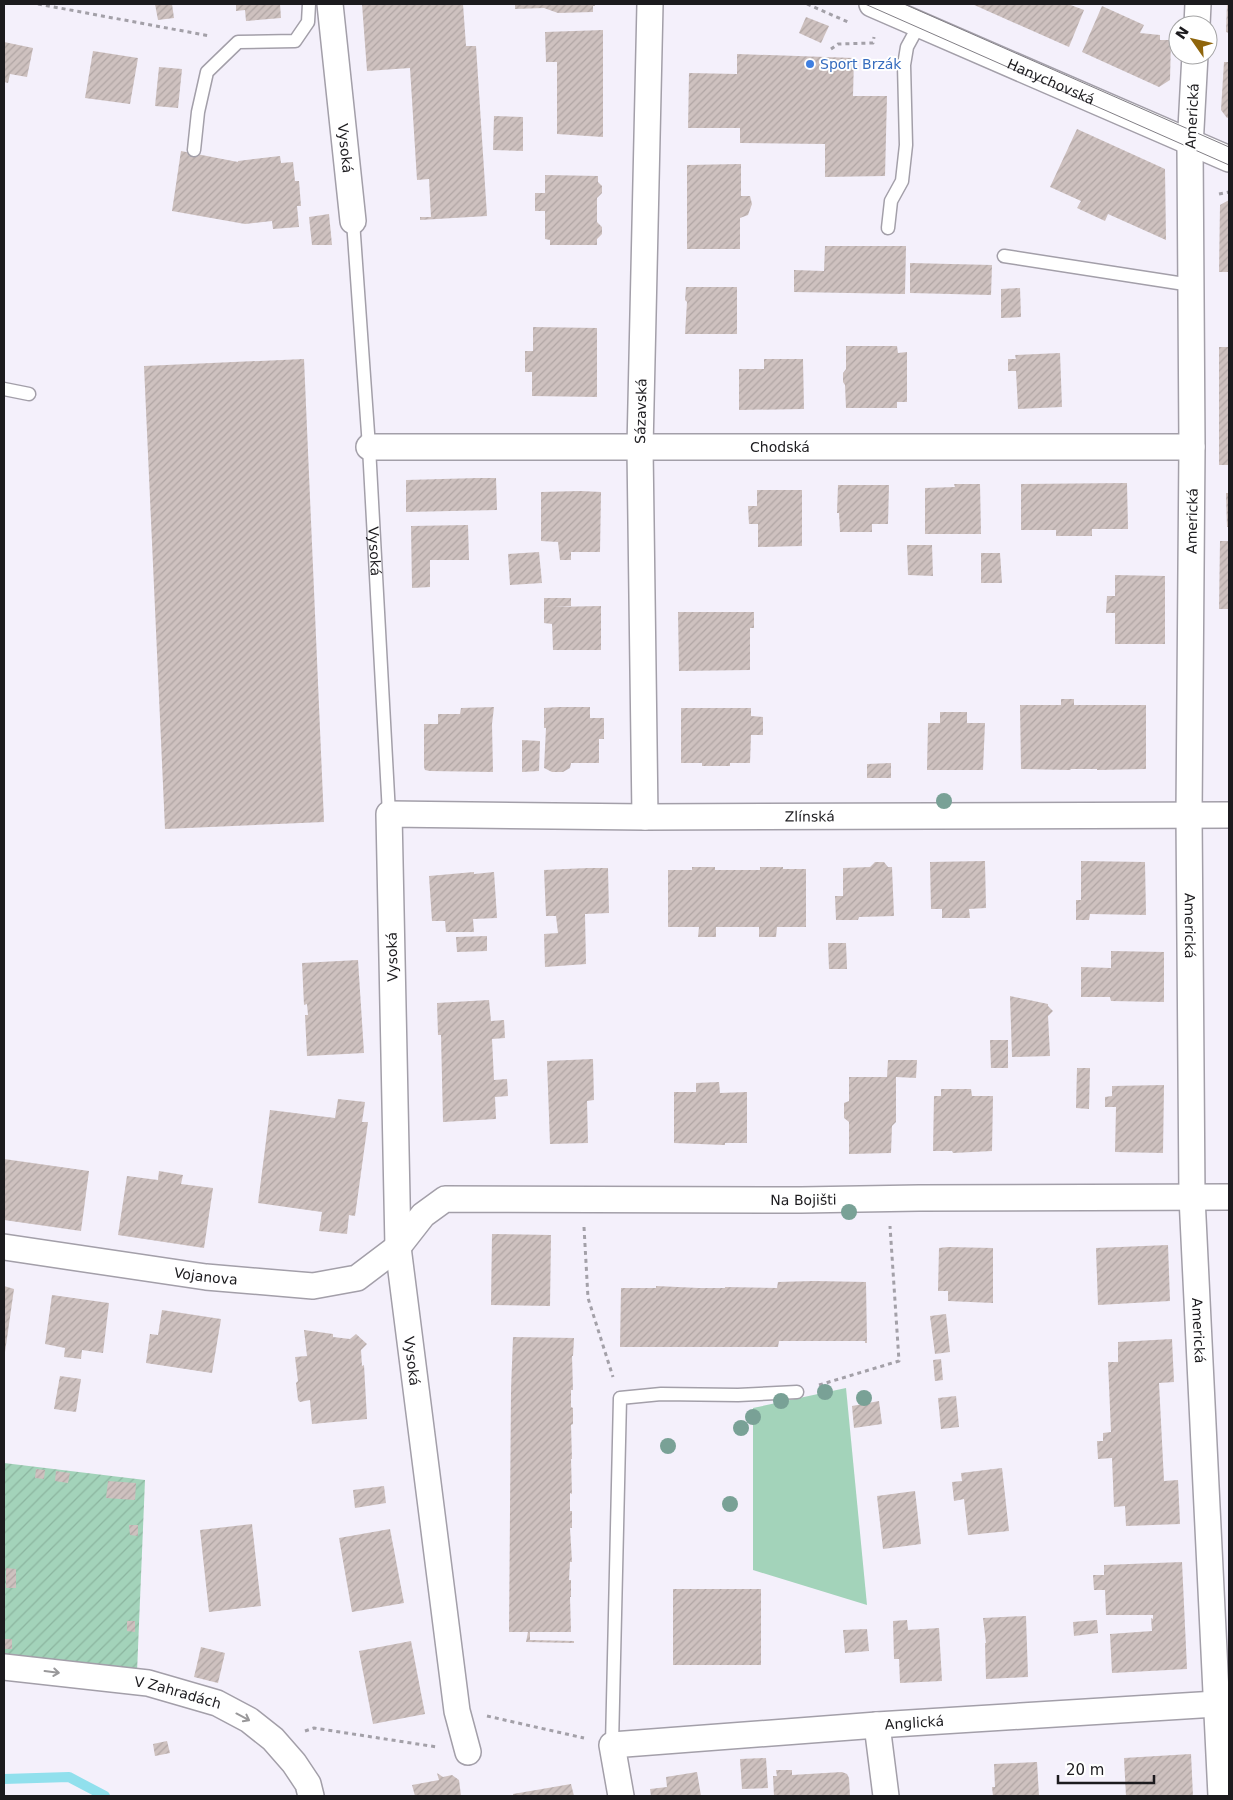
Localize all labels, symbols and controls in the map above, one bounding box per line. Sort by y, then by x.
north arrow [1168,15,1218,65]
text: N [1172,23,1192,42]
place label: Sport Brzák [820,56,902,72]
street label: Hanychovská [1005,56,1097,108]
marker: Sport Brzák [804,58,816,70]
street label: Americká [1182,83,1202,149]
street label: Vysoká [335,123,356,174]
street label: Sázavská [632,378,650,444]
street label: Chodská [750,439,810,455]
street label: Americká [1183,488,1201,554]
street label: Vysoká [365,526,384,577]
street label: Zlínská [785,808,835,825]
street label: Americká [1182,893,1198,959]
street label: Vysoká [384,932,400,982]
street label: Na Bojišti [770,1191,837,1208]
street label: Vojanova [173,1264,238,1288]
street label: Americká [1189,1297,1208,1364]
street label: Vysoká [401,1335,423,1387]
one-way arrow [44,1667,60,1677]
street label: V Zahradách [134,1674,223,1712]
one-way arrow [235,1713,250,1722]
street label: Anglická [884,1713,944,1733]
scale bar [1058,1752,1154,1784]
text: 20 m [1066,1761,1104,1779]

